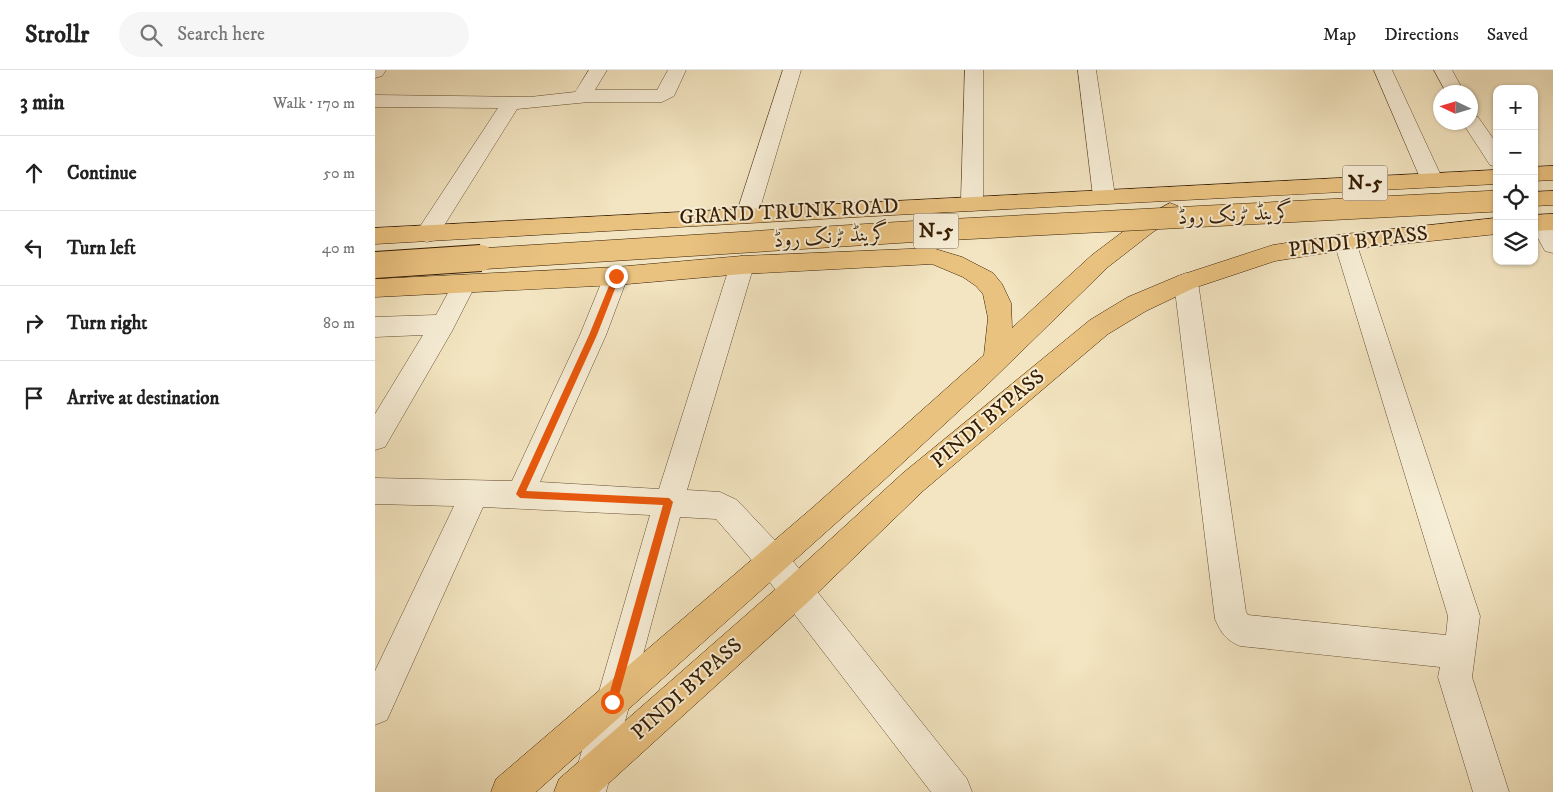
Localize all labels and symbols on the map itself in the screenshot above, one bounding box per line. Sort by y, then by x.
north arrow [1433,85,1478,130]
road number: N-5 [1343,166,1387,200]
street label: GRAND TRUNK ROAD [679,193,899,231]
street label: گرینڈ ٹرنک روڈ [1177,197,1293,231]
road number: N-5 [913,214,959,248]
street label: گرینڈ ٹرنک روڈ [773,218,889,254]
street label: PINDI BYPASS [1287,221,1429,263]
route end [605,265,628,288]
street label: PINDI BYPASS [926,364,1050,474]
street label: PINDI BYPASS [626,632,748,746]
route start [601,691,624,714]

